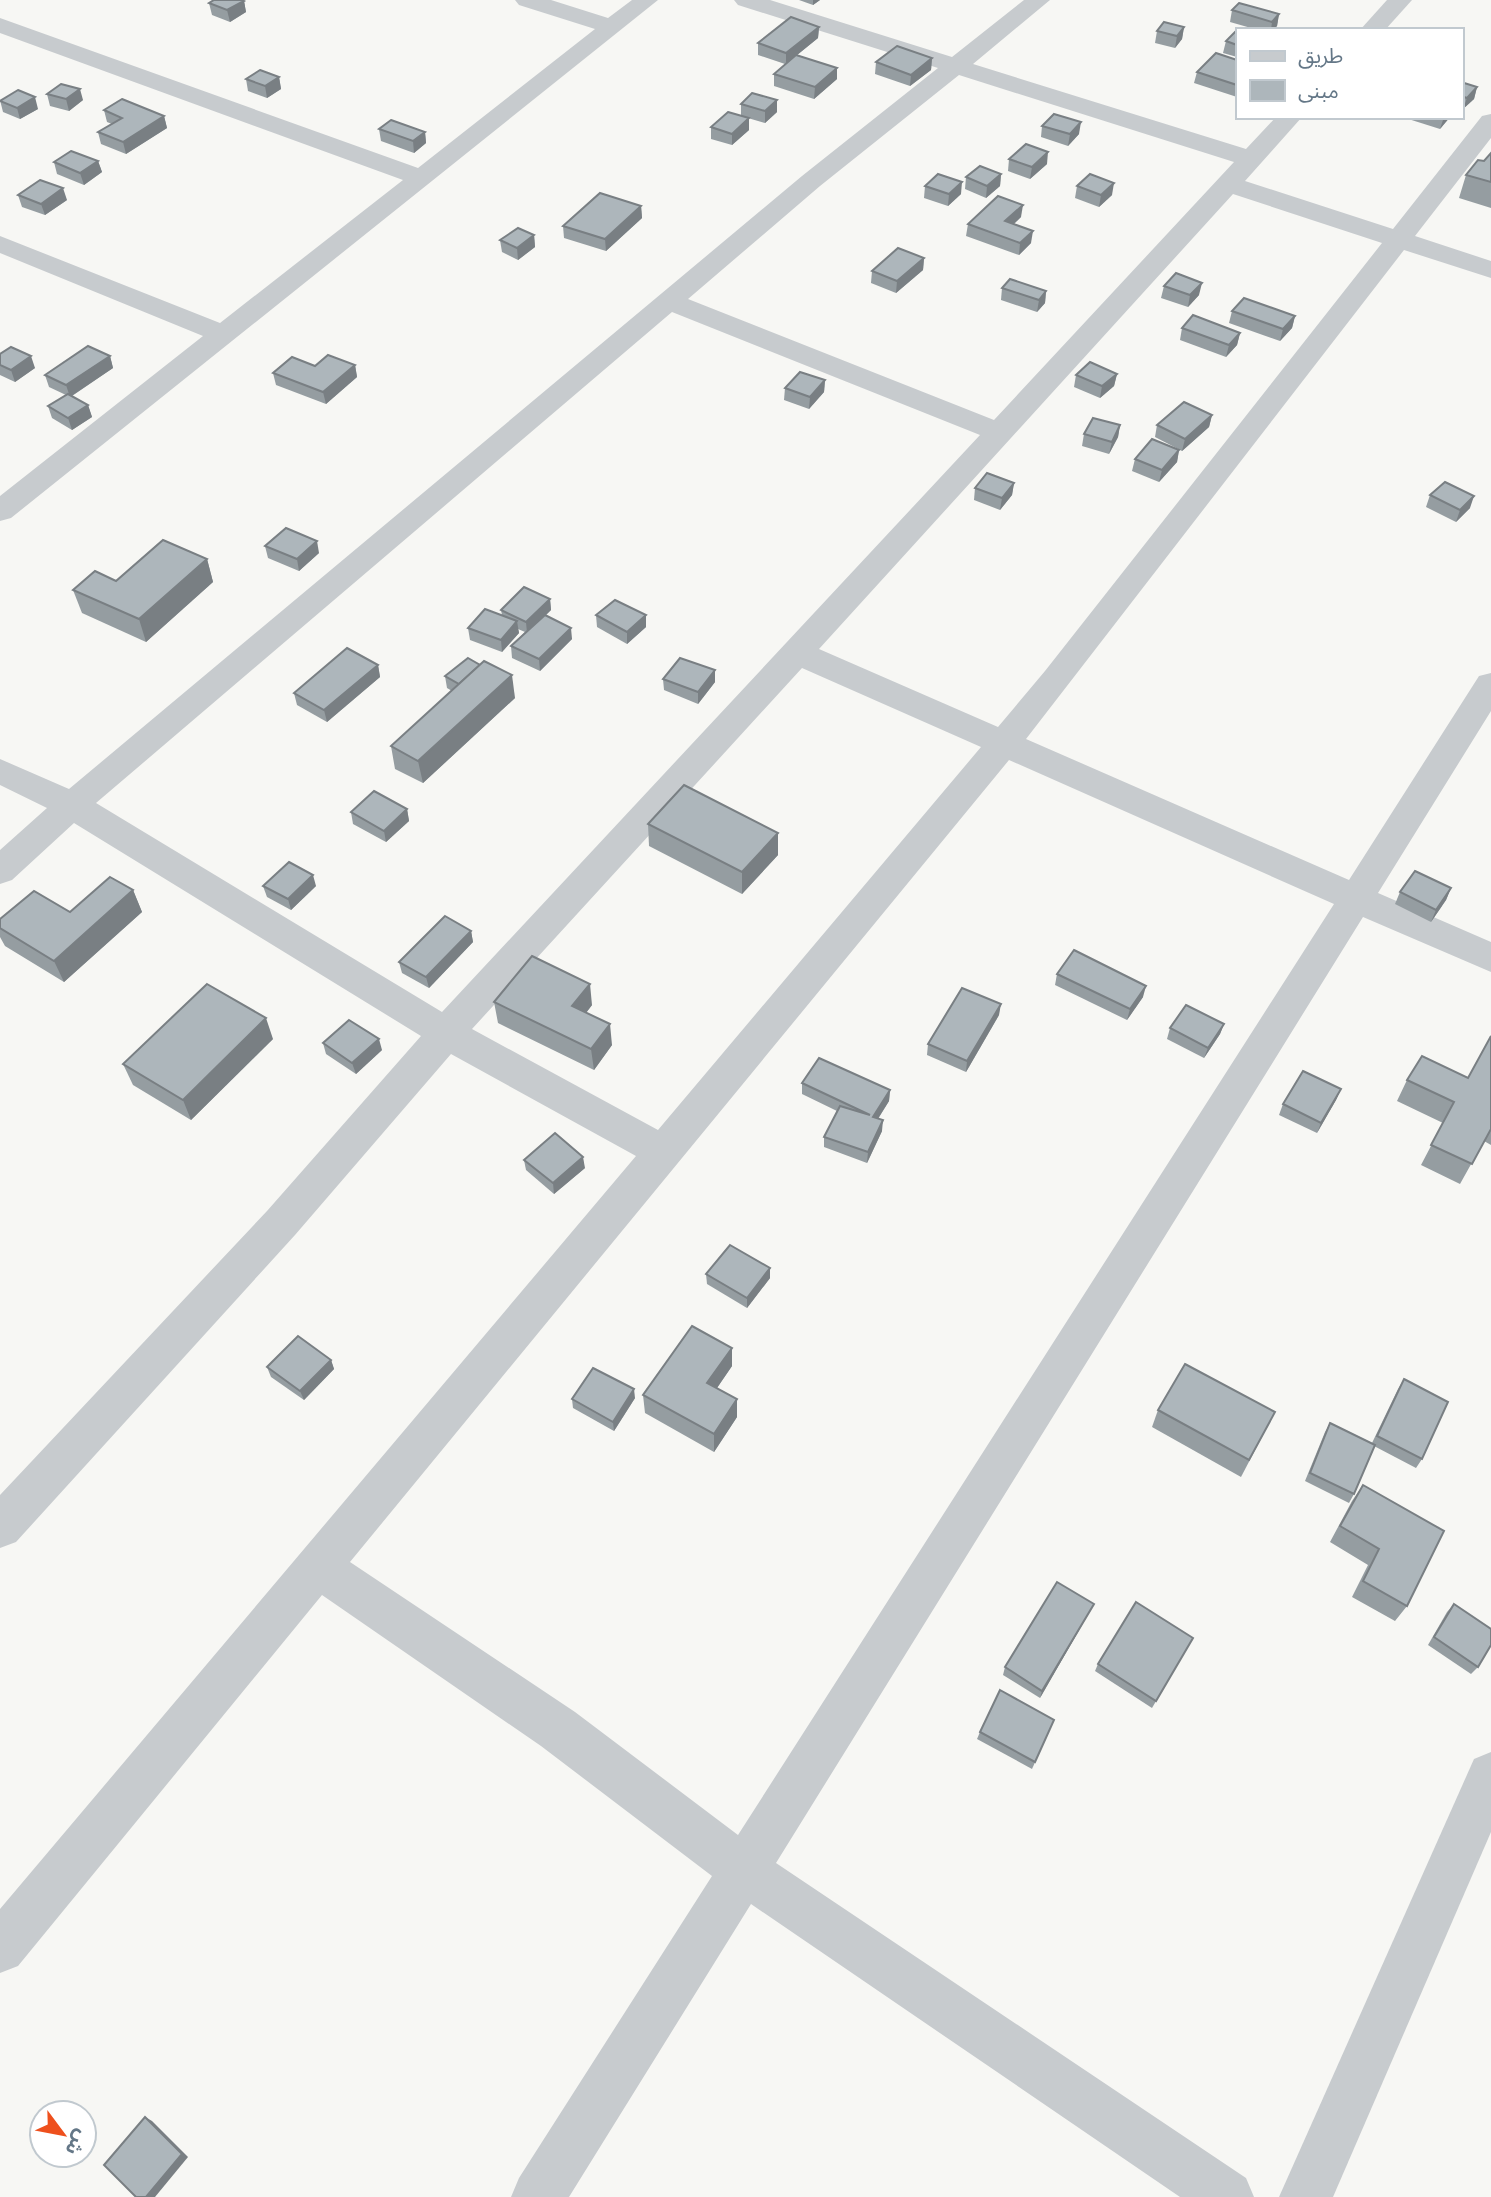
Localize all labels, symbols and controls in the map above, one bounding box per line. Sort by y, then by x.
legend [1236,28,1463,119]
text: طريق [1298,41,1343,70]
text: مبنى [1298,76,1339,105]
north arrow [28,2099,98,2169]
text: ش [59,2125,95,2161]

